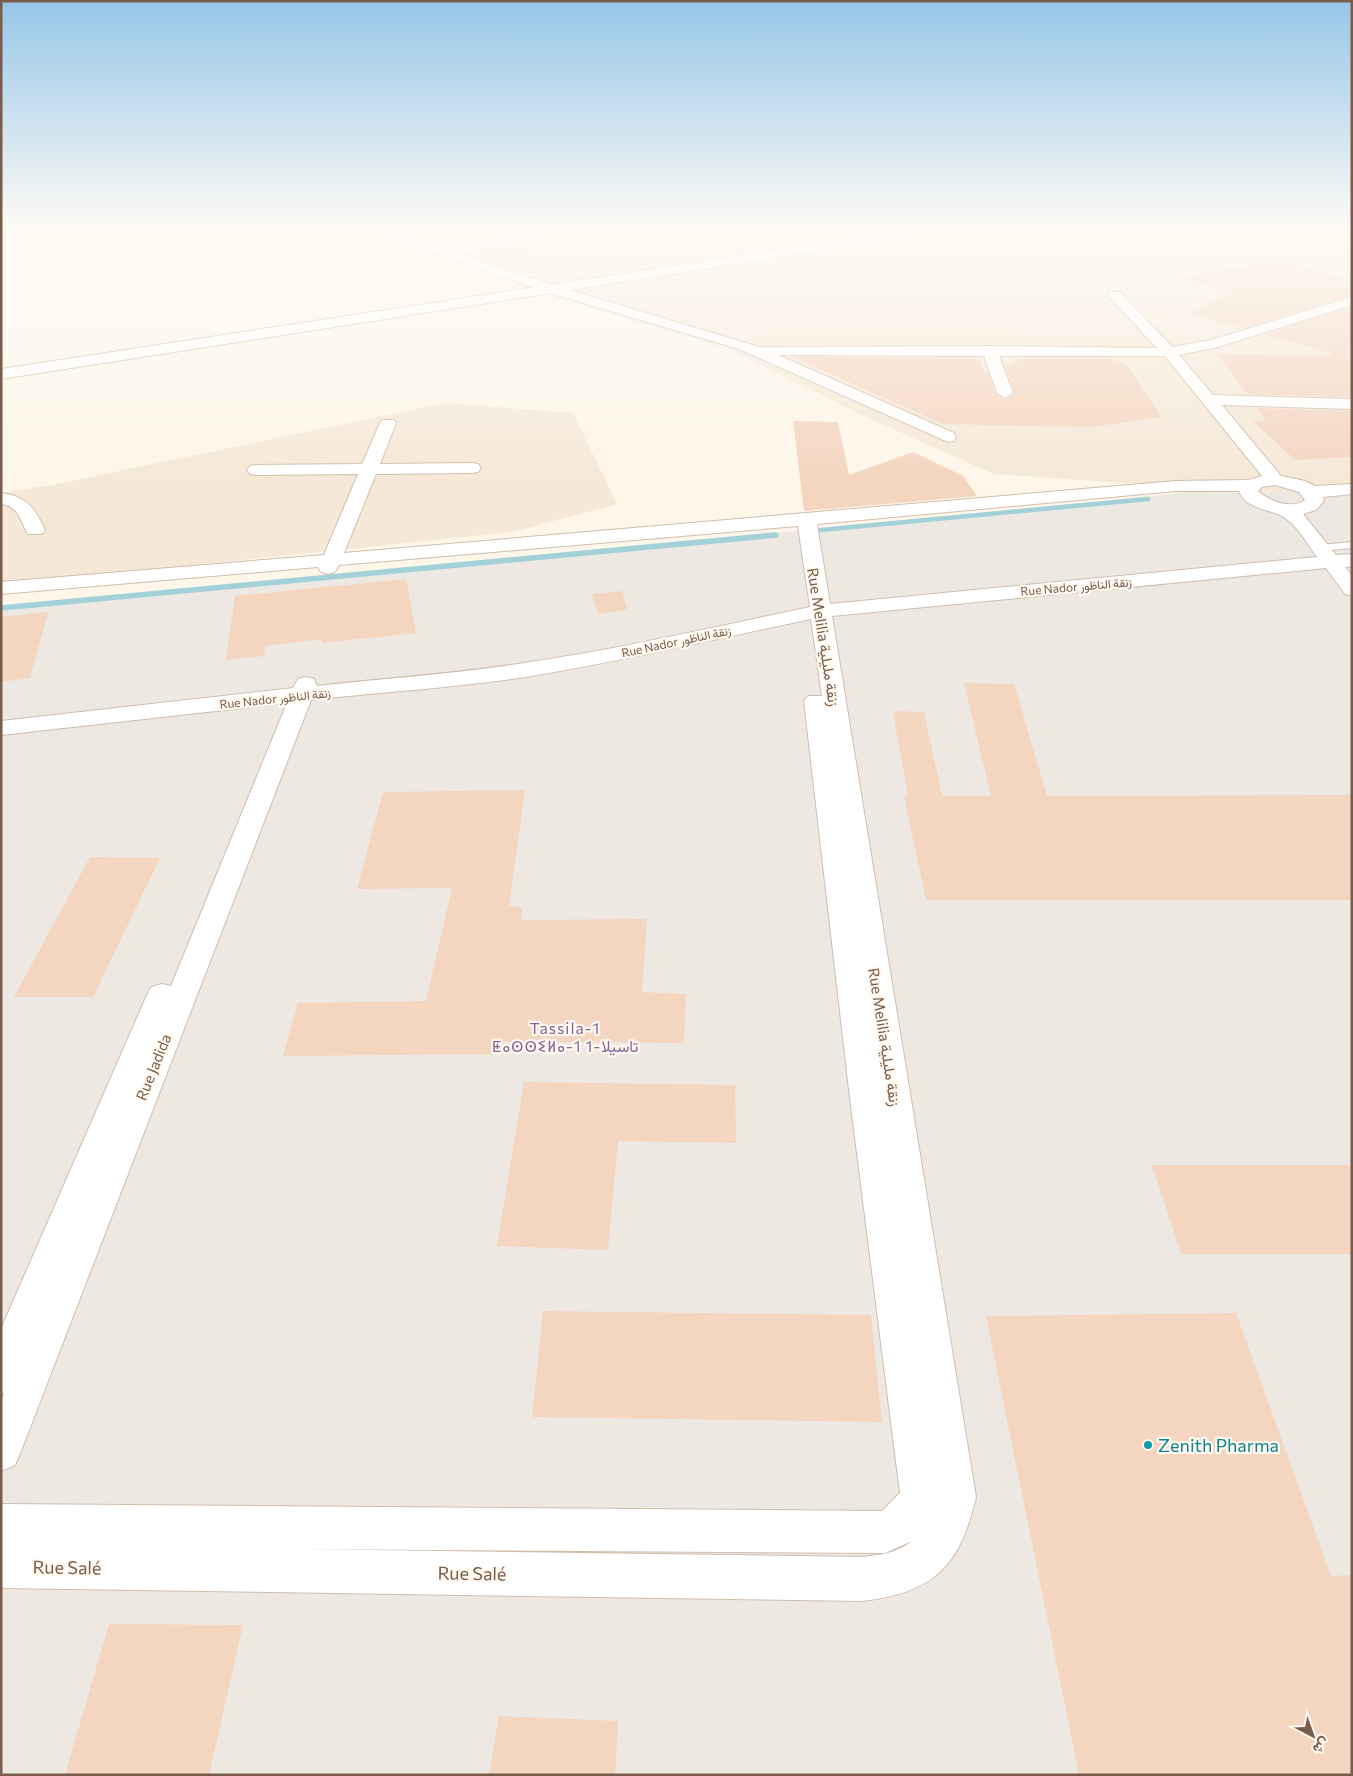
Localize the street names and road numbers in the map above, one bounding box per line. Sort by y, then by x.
street label: Rue Melilia زنقة مليلية [803,566,844,708]
street label: Rue Nador زنقة الناظور [1020,574,1132,600]
street label: Rue Nador زنقة الناظور [620,623,733,661]
street label: Rue Nador زنقة الناظور [219,685,331,713]
street label: Rue Melilia زنقة مليلية [864,966,905,1108]
street label: Rue Jadida [131,1031,175,1103]
street label: Rue Salé [32,1555,102,1579]
street label: Rue Salé [437,1561,507,1585]

